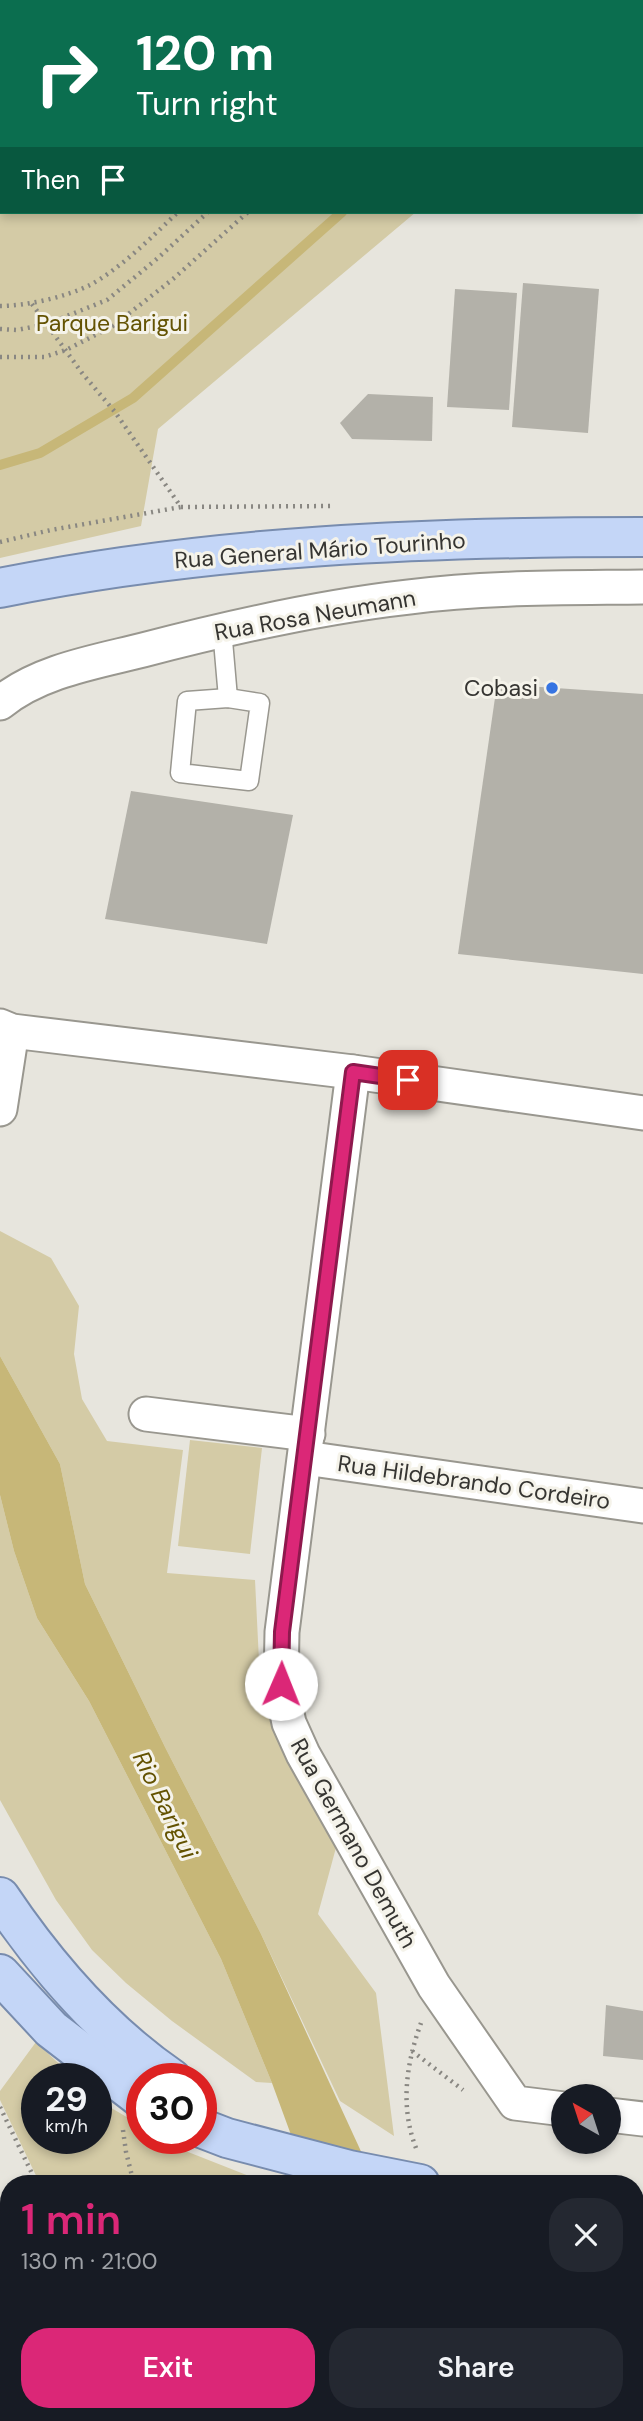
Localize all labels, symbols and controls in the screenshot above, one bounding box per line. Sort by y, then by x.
text: 120 m [136,21,274,85]
icon: right [21,28,112,119]
text: Turn right [136,83,278,125]
icon: arrive [94,161,132,199]
text: Then [21,163,80,197]
park label: Parque Barigui [36,308,188,338]
street label: Rua General Mário Tourinho [173,525,467,575]
street label: Rua Rosa Neumann [212,583,418,647]
place label: Cobasi [464,673,538,703]
marker: Cobasi [544,680,560,696]
pin [378,1050,438,1110]
icon: arrive [389,1061,427,1099]
street label: Rua Hildebrando Cordeiro [336,1448,612,1516]
position arrow [244,1647,318,1721]
street label: Rua Germano Demuth [284,1733,424,1953]
water label: Rio Barigui [126,1746,205,1865]
speed limit sign: 30 [126,2063,217,2154]
text: 29 [45,2076,88,2122]
north arrow [551,2084,621,2154]
map controls [551,2084,621,2154]
text: km/h [45,2114,88,2138]
text: 1 min [21,2192,121,2247]
button: close [549,2198,623,2272]
text: 130 m · 21:00 [21,2246,157,2276]
button: Exit [21,2328,315,2408]
button: Share [329,2328,623,2408]

